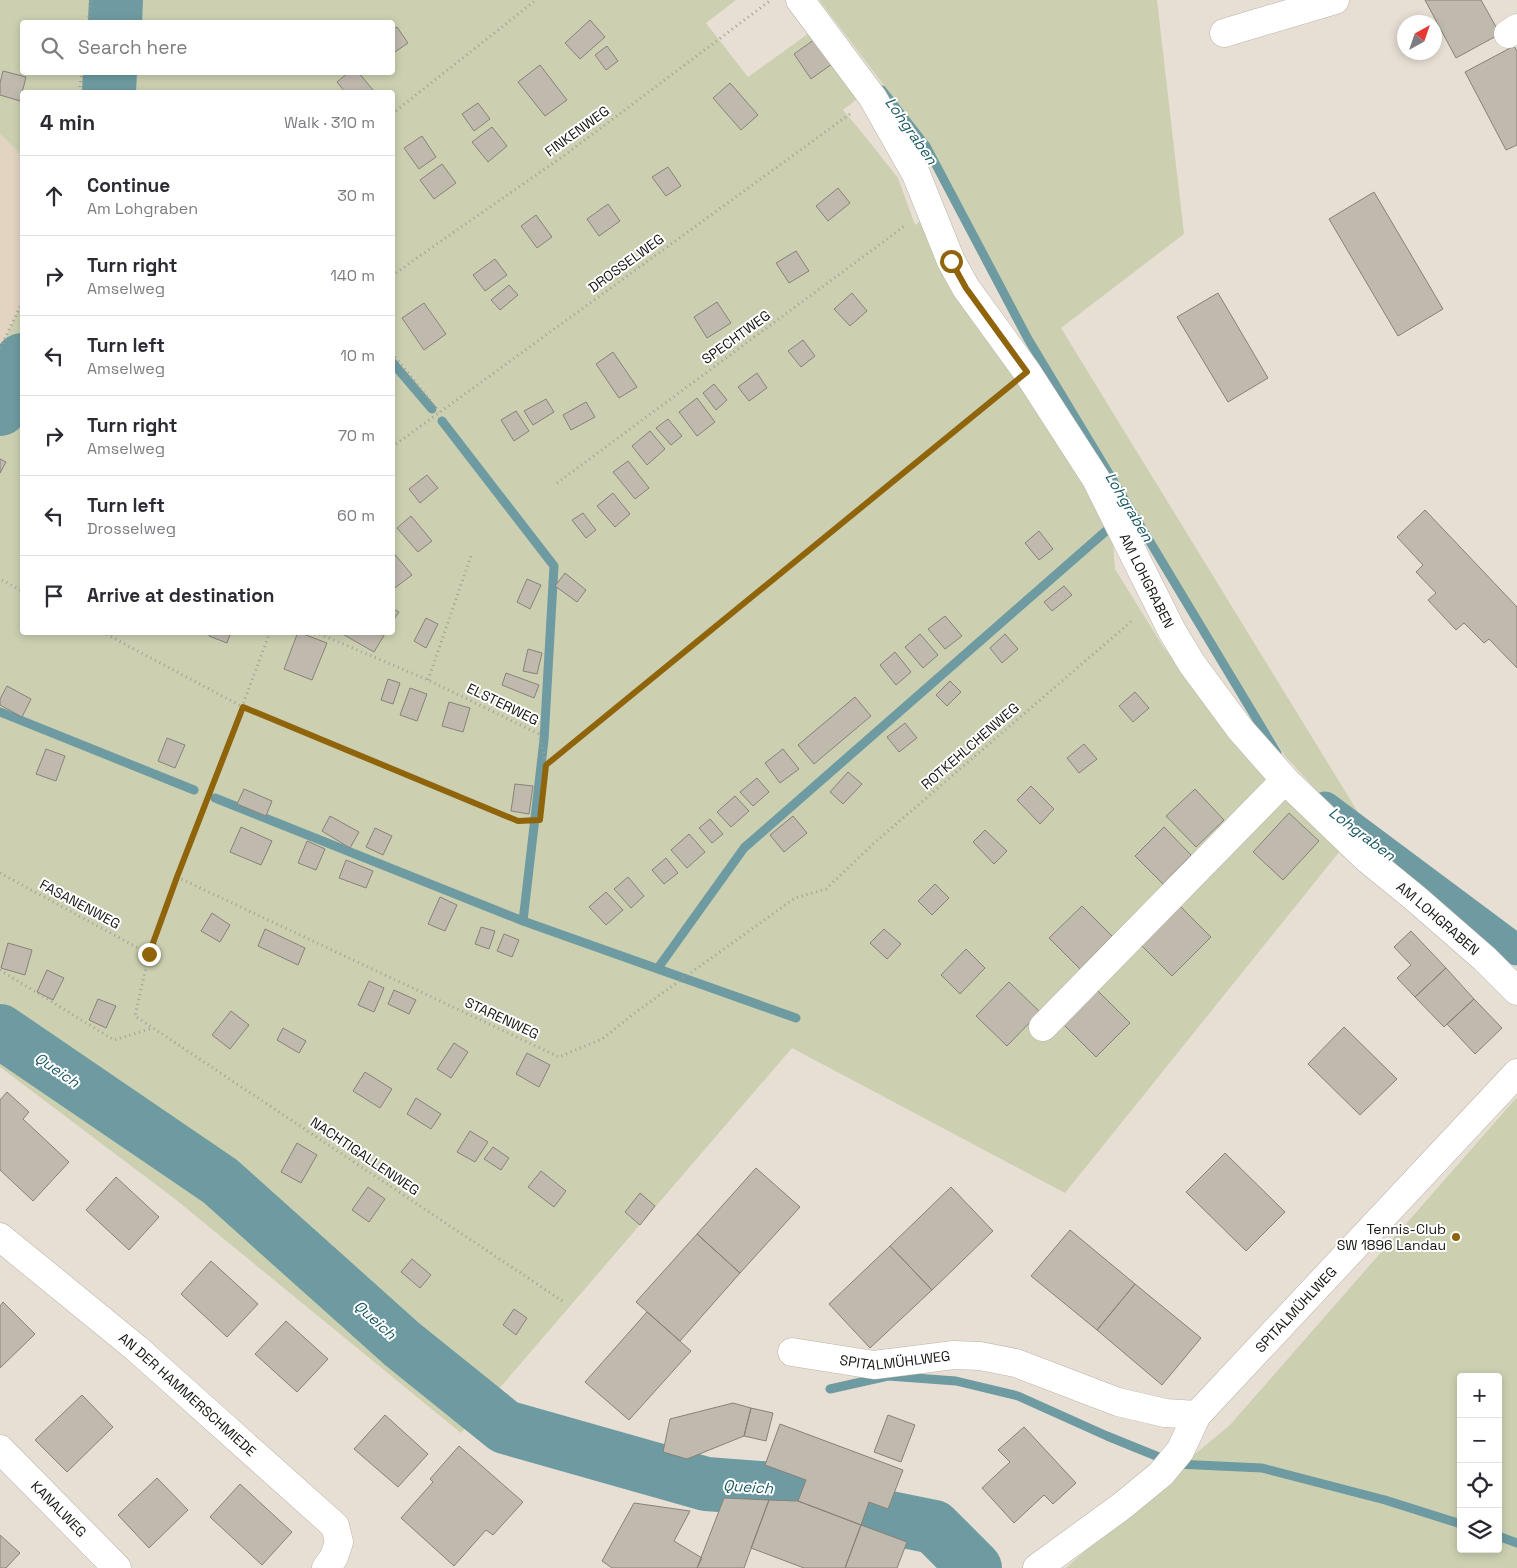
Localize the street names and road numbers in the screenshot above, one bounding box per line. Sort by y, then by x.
street label: FINKENWEG [541,102,613,160]
street label: DROSSELWEG [585,230,667,296]
street label: SPECHTWEG [698,306,774,368]
street label: AM LOHGRABEN [1116,530,1178,631]
street label: ELSTERWEG [464,679,542,729]
street label: ROTKEHLCHENWEG [917,699,1023,793]
street label: FASANENWEG [37,875,123,933]
street label: AM LOHGRABEN [1393,878,1483,959]
street label: STARENWEG [462,993,542,1043]
street label: NACHTIGALLENWEG [307,1113,423,1199]
street label: SPITALMÜHLWEG [1251,1263,1340,1356]
street label: AN DER HAMMERSCHMIEDE [115,1329,260,1460]
street label: SPITALMÜHLWEG [838,1347,951,1374]
street label: KANALWEG [27,1477,91,1541]

